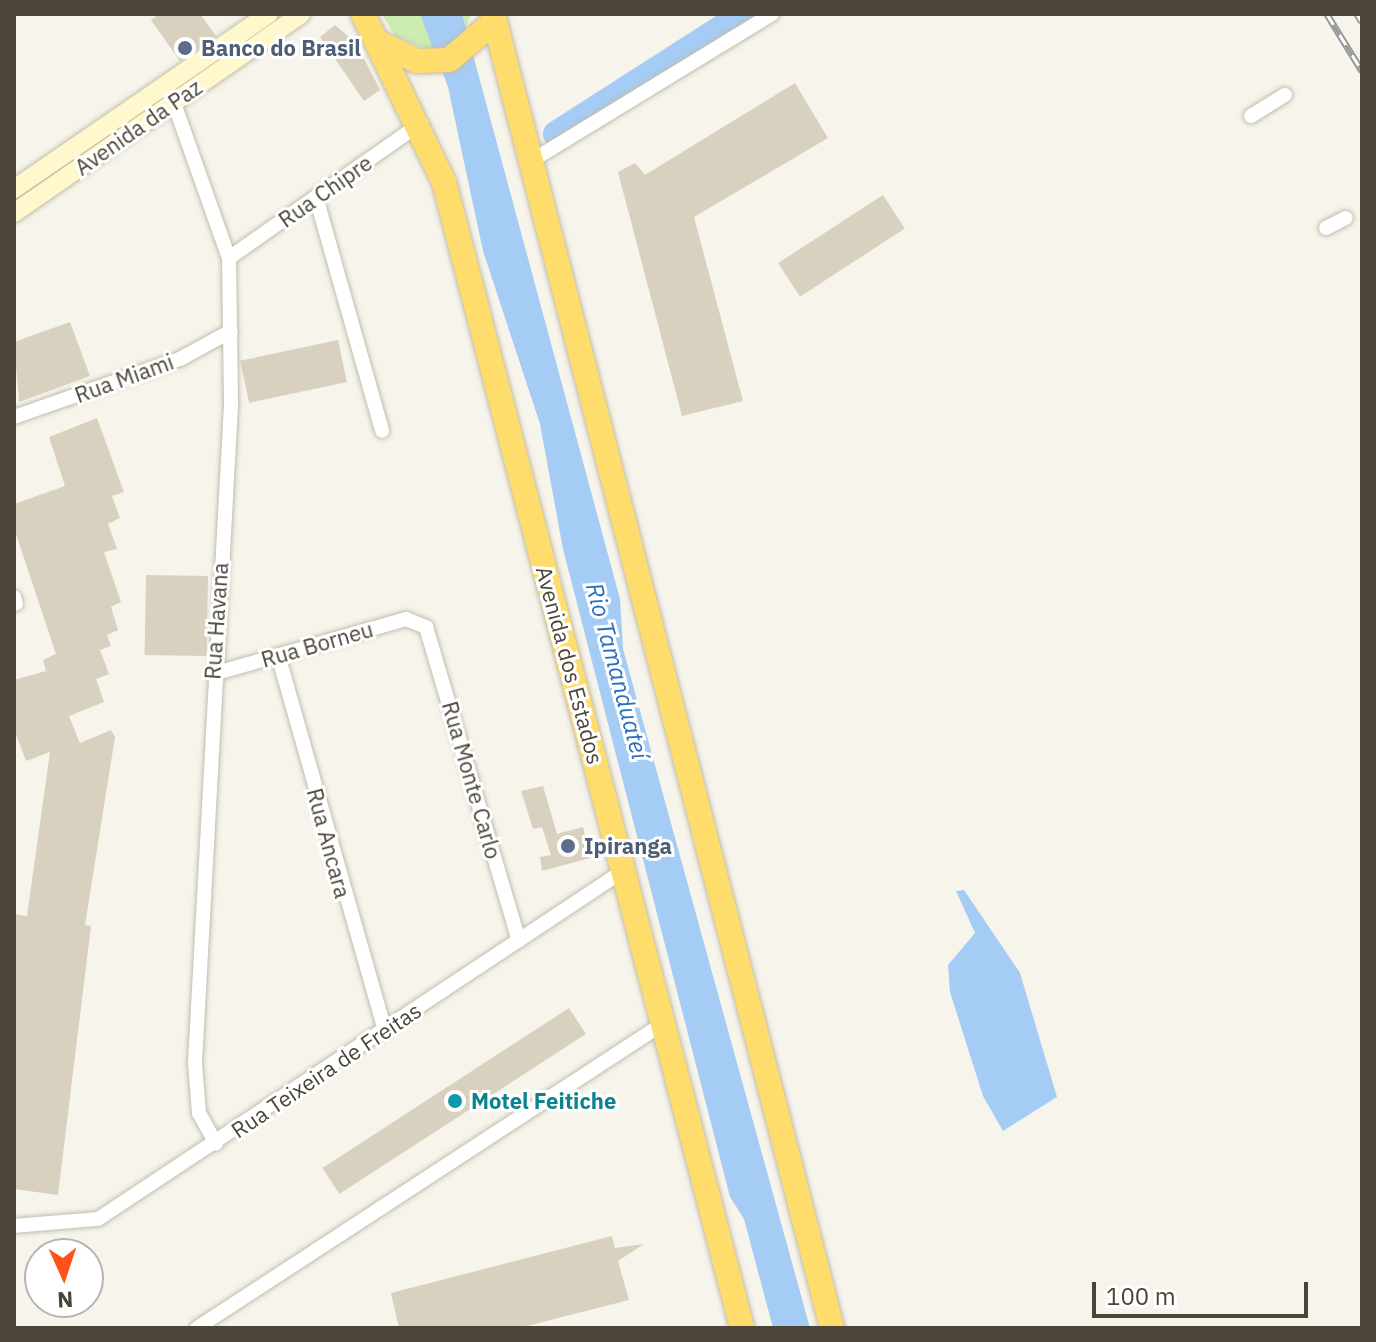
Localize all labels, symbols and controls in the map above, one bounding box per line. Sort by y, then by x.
place label: Banco do Brasil [201,35,361,61]
marker: Banco do Brasil [176,39,194,57]
street label: Avenida da Paz [69,73,207,181]
street label: Rua Chipre [273,149,377,233]
street label: Rua Miami [71,348,177,408]
street label: Rua Havana [199,562,233,680]
street label: Avenida dos Estados [531,563,609,767]
water label: Rio Tamanduateí [580,580,654,762]
street label: Rua Borneu [258,615,376,673]
street label: Rua Monte Carlo [437,698,507,862]
street label: Rua Ancara [302,785,356,901]
place label: Ipiranga [584,833,672,859]
marker: Ipiranga [559,837,577,855]
street label: Rua Teixeira de Freitas [226,997,426,1143]
place label: Motel Feitiche [471,1088,616,1114]
marker: Motel Feitiche [446,1092,464,1110]
north arrow [24,1238,104,1318]
scale bar [1096,1266,1312,1316]
text: 100 m [1106,1280,1176,1312]
text: N [56,1286,74,1315]

